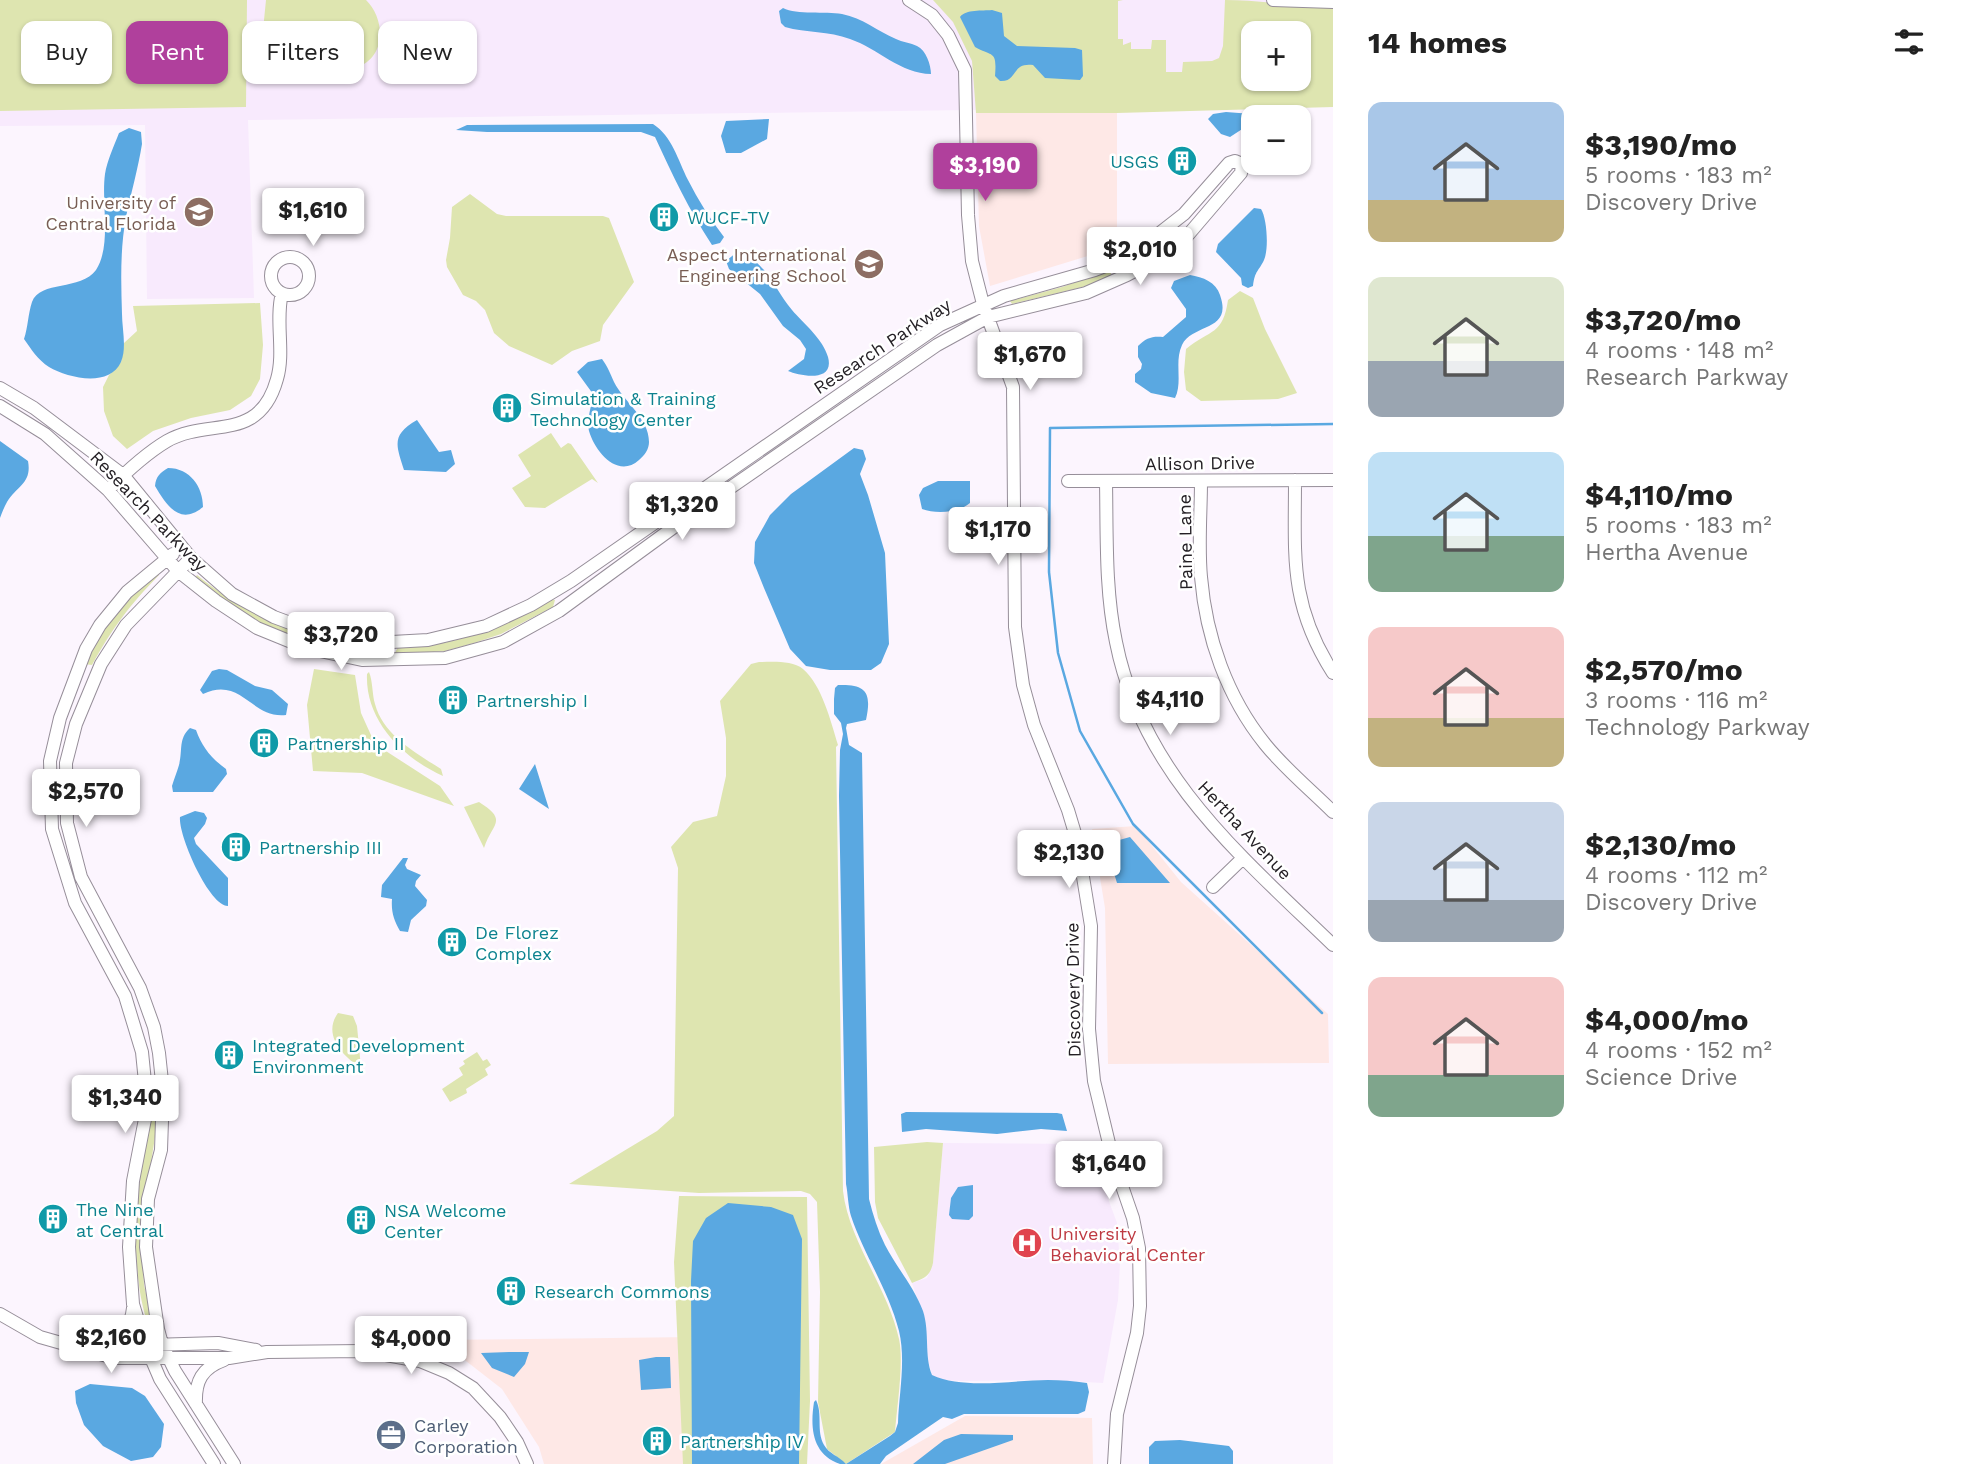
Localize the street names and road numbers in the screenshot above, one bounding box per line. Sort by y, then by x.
street label: Research Parkway [810,293,955,398]
street label: Research Parkway [86,446,212,576]
street label: Allison Drive [1145,452,1255,474]
street label: Paine Lane [1174,494,1196,590]
street label: Hertha Avenue [1194,776,1296,884]
street label: Discovery Drive [1061,922,1085,1058]

